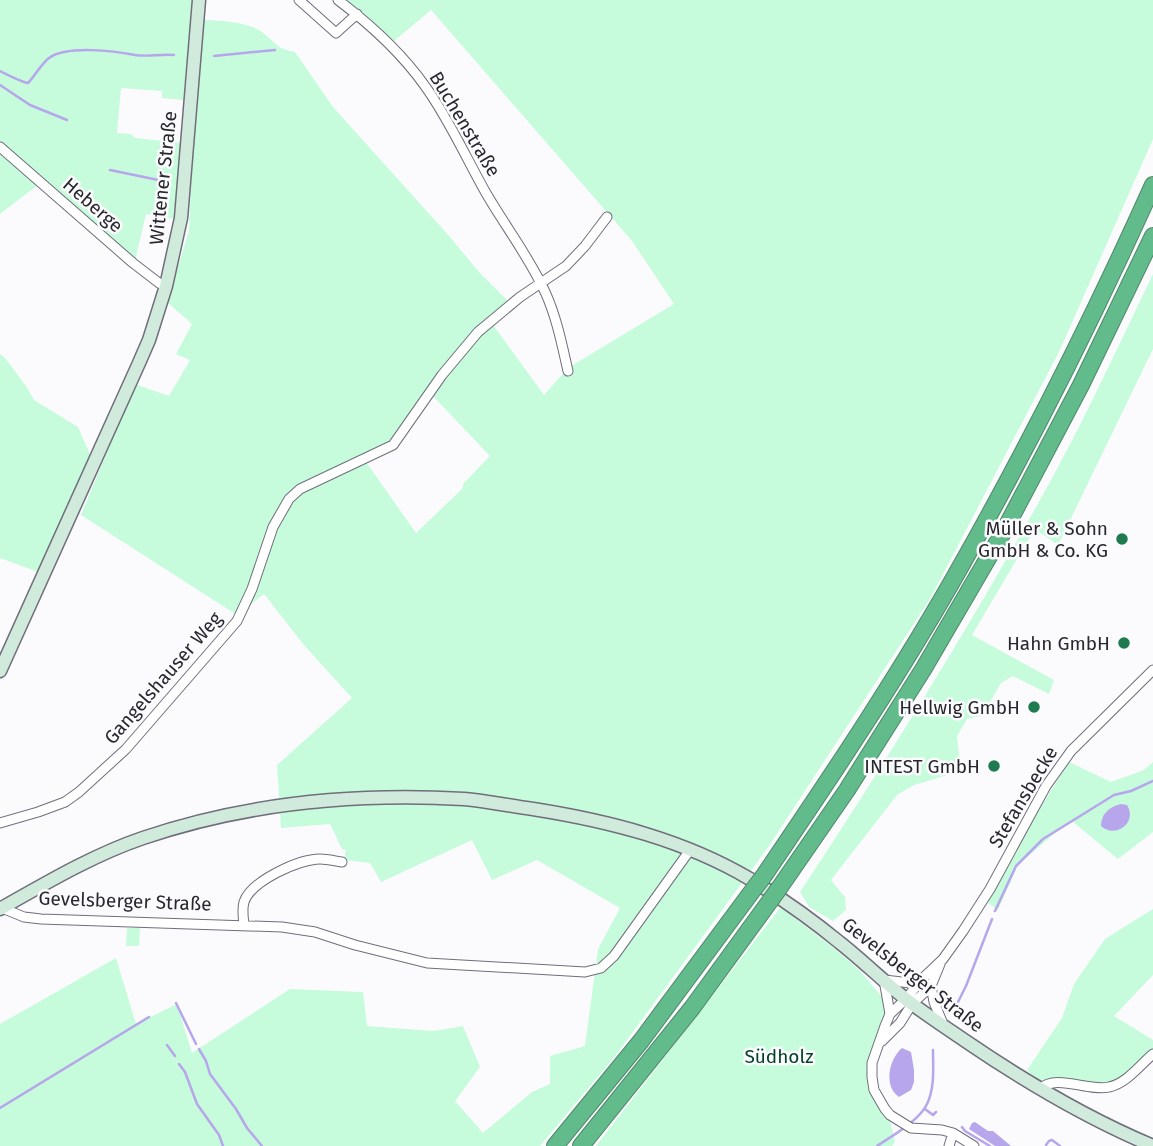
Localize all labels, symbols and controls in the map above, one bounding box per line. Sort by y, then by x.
street label: Buchenstraße [425,67,505,181]
street label: Wittener Straße [145,110,181,246]
street label: Heberge [58,173,128,237]
place label: Müller & Sohn GmbH & Co. KG [978,517,1108,562]
marker: Müller & Sohn GmbH & Co. KG [1114,531,1130,547]
street label: Gangelshauser Weg [99,607,227,749]
place label: Hahn GmbH [1007,632,1110,655]
marker: Hahn GmbH [1116,635,1132,651]
place label: Hellwig GmbH [899,696,1020,719]
marker: Hellwig GmbH [1026,699,1042,715]
street label: Stefansbecke [984,742,1062,852]
place label: INTEST GmbH [864,755,980,778]
marker: INTEST GmbH [986,758,1002,774]
street label: Gevelsberger Straße [38,886,212,916]
street label: Gevelsberger Straße [838,913,988,1037]
park label: Südholz [744,1045,814,1068]

